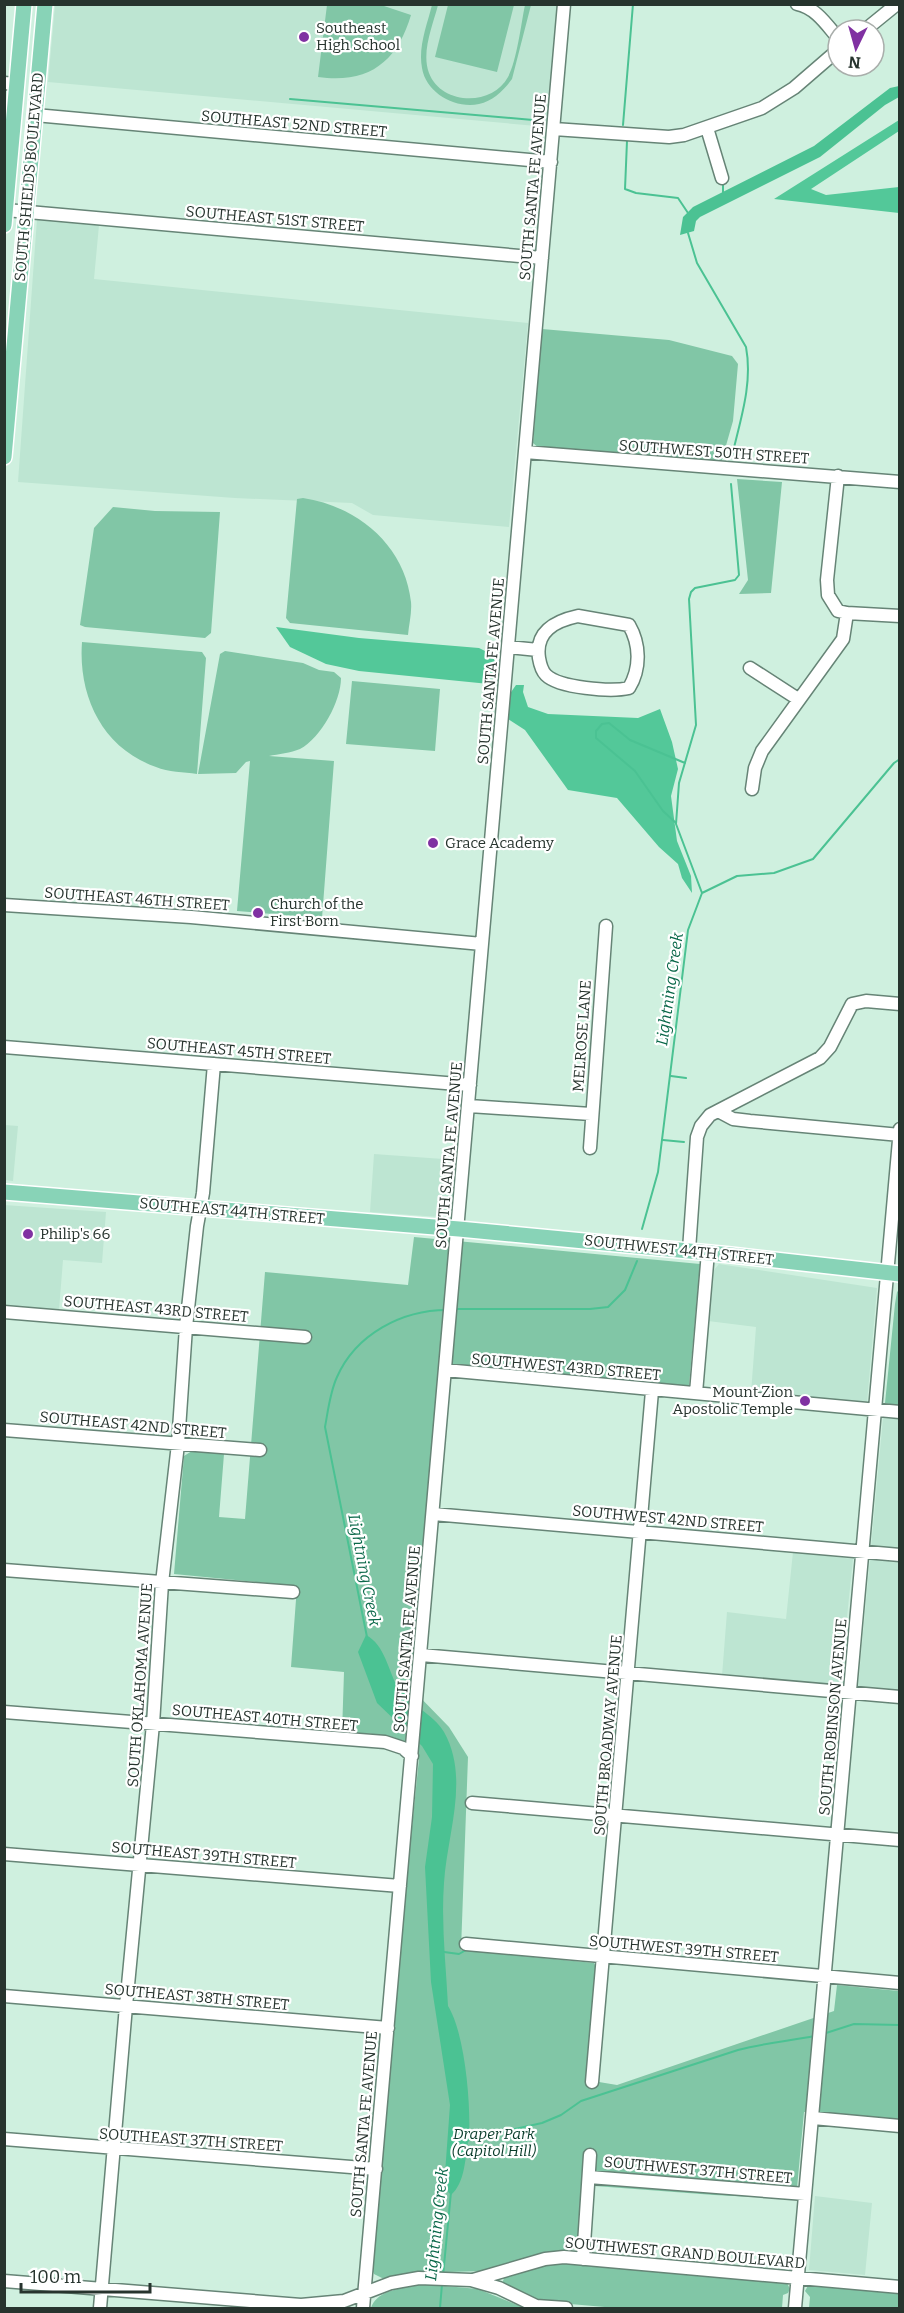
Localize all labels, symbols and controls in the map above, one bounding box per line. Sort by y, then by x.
north arrow [826,18,886,78]
place label: Southeast High School [316,19,400,54]
marker: Southeast High School [297,30,311,44]
text: N [848,52,862,72]
street label: SOUTH SHIELDS BOULEVARD [11,72,47,282]
street label: SOUTH SANTA FE AVENUE [516,93,550,281]
street label: SOUTHEAST 52ND STREET [200,107,388,141]
street label: SOUTHEAST 51ST STREET [185,202,365,236]
street label: SOUTHWEST 50TH STREET [618,436,810,468]
street label: SOUTH SANTA FE AVENUE [474,577,508,765]
place label: Grace Academy [445,834,554,852]
marker: Grace Academy [426,836,440,850]
street label: SOUTHEAST 46TH STREET [44,884,231,914]
place label: Church of the First Born [270,895,364,930]
marker: Church of the First Born [251,906,265,920]
water label: Lightning Creek [652,931,687,1047]
street label: MELROSE LANE [569,979,595,1093]
street label: SOUTHEAST 45TH STREET [146,1034,332,1068]
street label: SOUTH SANTA FE AVENUE [432,1061,466,1249]
street label: SOUTHEAST 44TH STREET [139,1194,326,1228]
place label: Philip's 66 [40,1225,110,1243]
marker: Philip's 66 [21,1227,35,1241]
street label: SOUTHWEST 44TH STREET [583,1231,775,1269]
street label: SOUTHEAST 43RD STREET [63,1292,249,1326]
street label: SOUTHWEST 43RD STREET [471,1350,662,1384]
place label: Mount Zion Apostolic Temple [673,1383,793,1418]
marker: Mount Zion Apostolic Temple [798,1394,812,1408]
street label: SOUTHEAST 42ND STREET [39,1408,227,1442]
street label: SOUTHWEST 42ND STREET [572,1502,765,1536]
water label: Lightning Creek [344,1512,385,1628]
street label: SOUTH SANTA FE AVENUE [390,1545,424,1733]
street label: SOUTH OKLAHOMA AVENUE [124,1582,156,1788]
street label: SOUTH ROBINSON AVENUE [815,1618,851,1816]
street label: SOUTH BROADWAY AVENUE [590,1634,626,1836]
street label: SOUTHEAST 40TH STREET [171,1701,359,1735]
street label: SOUTHEAST 39TH STREET [111,1838,297,1872]
street label: SOUTHWEST 39TH STREET [588,1932,780,1966]
street label: SOUTHEAST 38TH STREET [104,1980,290,2014]
street label: SOUTH SANTA FE AVENUE [347,2030,381,2218]
street label: SOUTHEAST 37TH STREET [98,2125,284,2155]
park label: Draper Park (Capitol Hill) [452,2125,537,2160]
street label: SOUTHWEST 37TH STREET [603,2153,793,2187]
water label: Lightning Creek [421,2166,452,2282]
street label: SOUTHWEST GRAND BOULEVARD [564,2234,806,2272]
scale bar [21,2256,150,2294]
text: 100 m [30,2266,81,2288]

